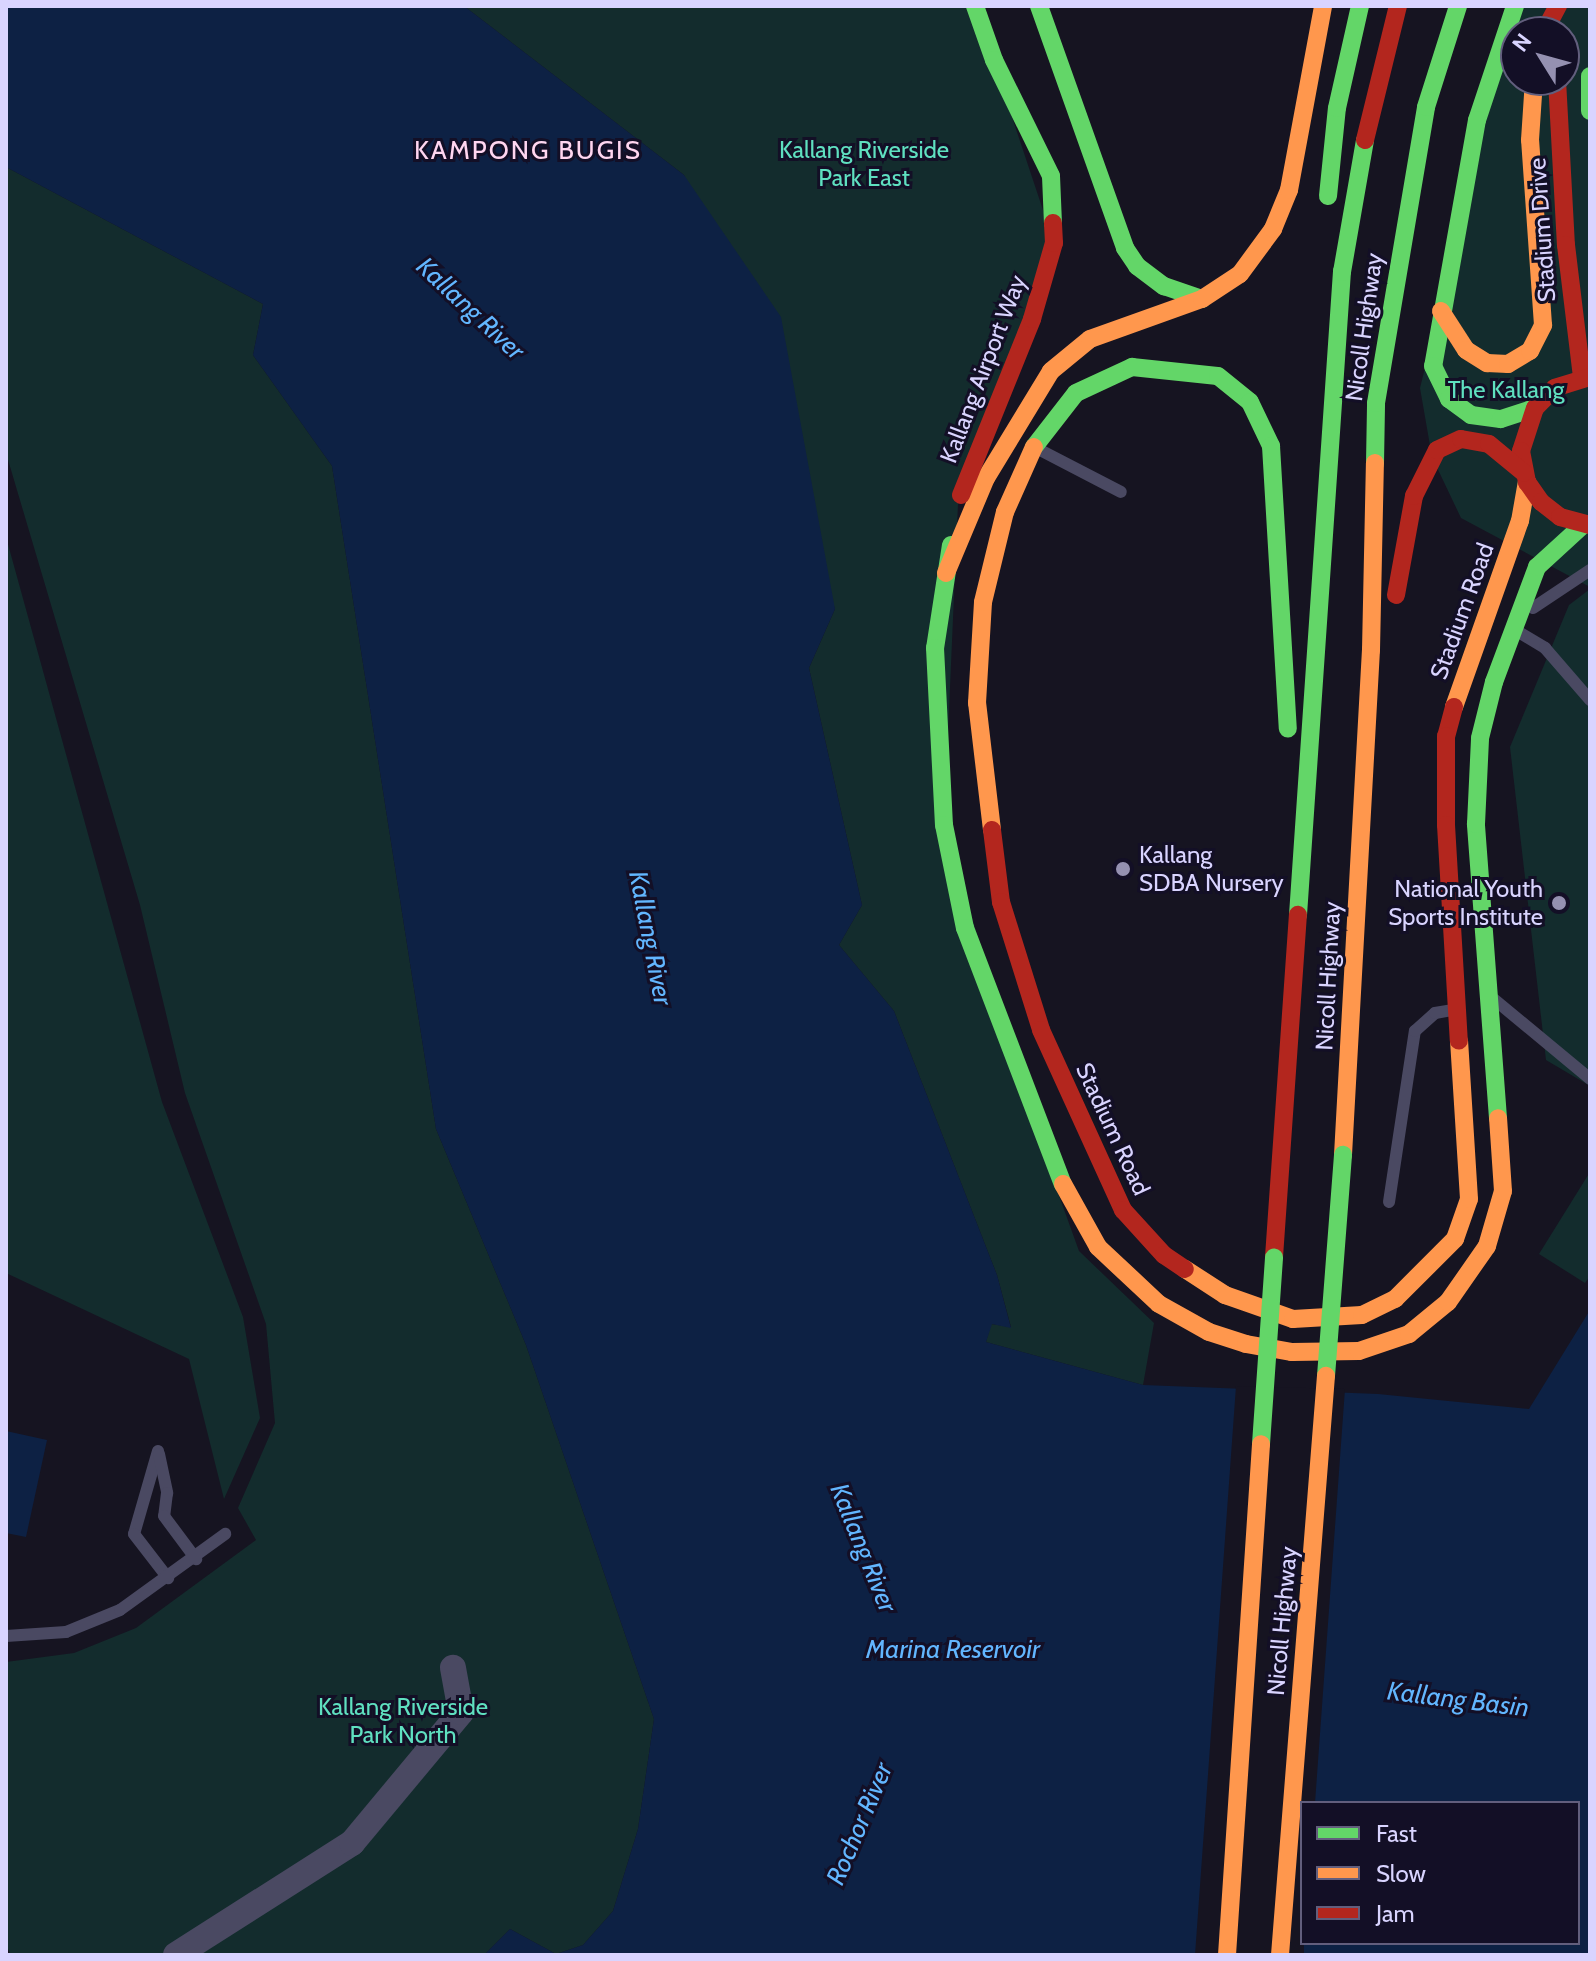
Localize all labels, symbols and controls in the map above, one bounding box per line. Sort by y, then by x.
north arrow [1500,16,1580,96]
text: N [1507,28,1537,57]
district label: KAMPONG BUGIS [414,135,642,167]
park label: Kallang Riverside Park East [779,136,949,192]
street label: Stadium Drive [1523,157,1561,303]
water label: Kallang River [410,251,530,367]
street label: Nicoll Highway [1339,251,1389,403]
street label: Kallang Airport Way [934,271,1032,467]
park label: The Kallang [1448,376,1564,404]
street label: Stadium Road [1424,539,1500,683]
place label: Kallang SDBA Nursery [1139,841,1284,897]
marker: Kallang SDBA Nursery [1114,860,1132,878]
water label: Kallang River [622,868,678,1008]
place label: National Youth Sports Institute [1388,875,1543,931]
marker: National Youth Sports Institute [1550,894,1568,912]
street label: Nicoll Highway [1310,901,1346,1051]
street label: Stadium Road [1070,1058,1156,1200]
water label: Kallang River [823,1479,903,1617]
street label: Nicoll Highway [1261,1545,1303,1697]
water label: Marina Reservoir [866,1634,1040,1666]
water label: Kallang Basin [1385,1676,1531,1724]
park label: Kallang Riverside Park North [318,1693,488,1749]
water label: Rochor River [820,1758,900,1890]
legend [1300,1801,1580,1945]
text: Fast [1376,1819,1417,1848]
text: Slow [1376,1859,1426,1888]
text: Jam [1376,1899,1414,1928]

